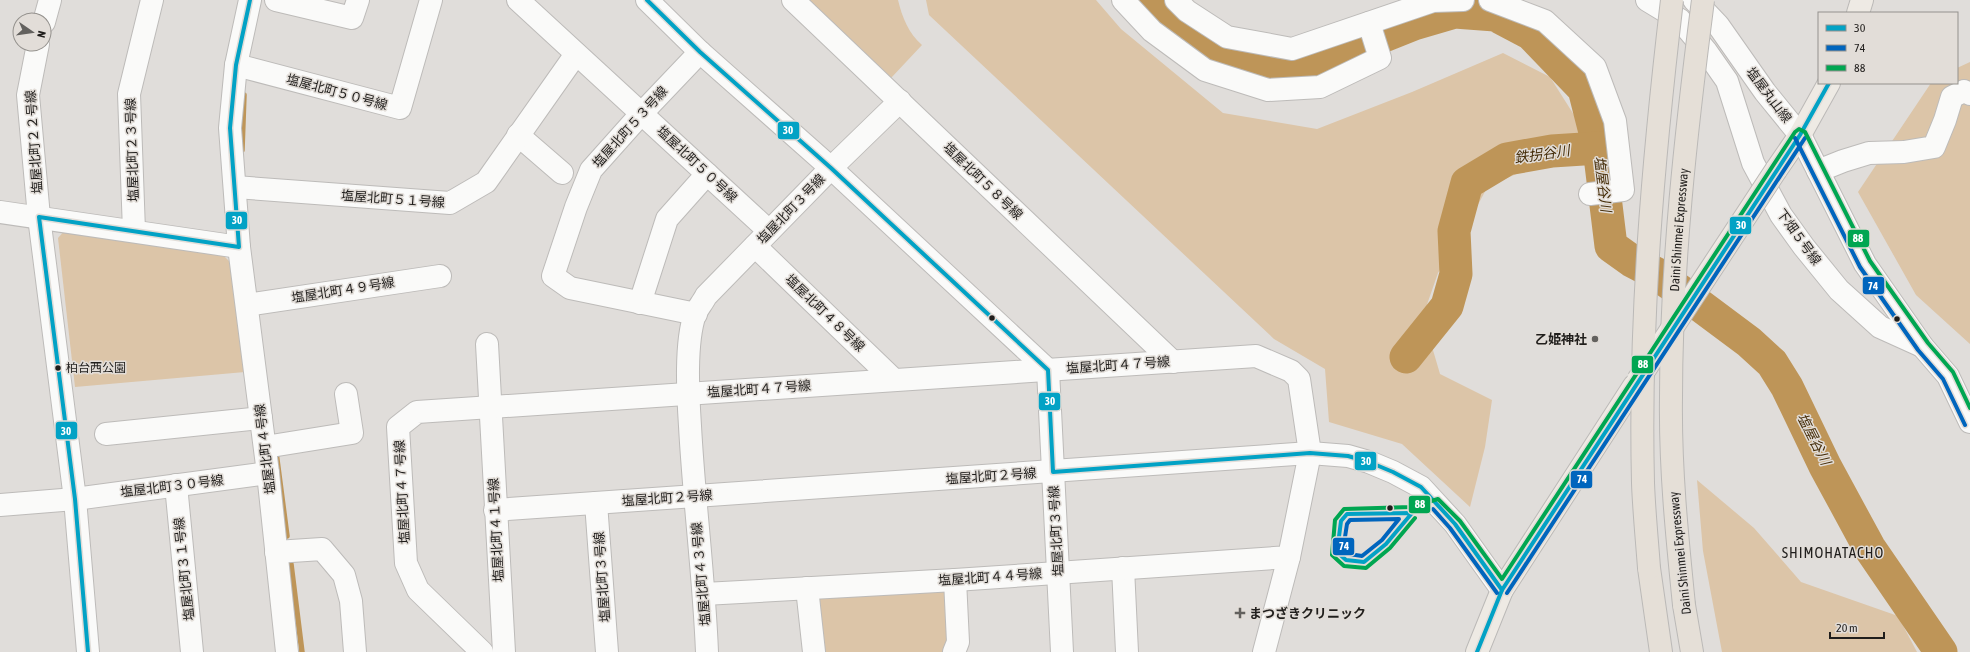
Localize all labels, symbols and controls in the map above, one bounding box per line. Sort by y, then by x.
north arrow [12,12,52,52]
legend [1818,12,1958,84]
text: 30 [1854,21,1866,35]
text: N [35,30,48,39]
text: 74 [1854,41,1866,55]
text: 88 [1854,61,1866,75]
street label: 塩屋丸山線 [1743,65,1795,125]
street label: 塩屋北町５０号線 [285,71,389,113]
street label: 塩屋北町５３号線 [590,83,670,171]
street label: 塩屋北町２２号線 [23,90,45,194]
street label: 塩屋北町２３号線 [123,98,141,202]
line badge: 30 [777,121,800,140]
street label: 塩屋北町５０号線 [654,123,740,205]
text: 30 [783,124,793,136]
street label: 塩屋北町５８号線 [940,139,1026,223]
water label: 鉄拐谷川 [1513,142,1573,166]
water label: 塩屋谷川 [1592,155,1615,215]
street label: Daini Shinmei Expressway [1666,167,1691,292]
street label: 塩屋北町３号線 [754,171,828,247]
street label: 塩屋北町５１号線 [341,188,445,210]
street label: 下畑５号線 [1774,206,1824,268]
line badge: 30 [225,211,248,230]
text: 30 [232,214,242,226]
line badge: 30 [1729,216,1752,235]
text: 30 [1736,219,1746,231]
line badge: 88 [1847,229,1870,248]
text: 88 [1853,232,1863,244]
street label: 塩屋北町４８号線 [782,271,868,355]
street label: 塩屋北町４９号線 [290,274,396,306]
line badge: 74 [1862,276,1885,295]
text: 74 [1868,280,1878,292]
unlabelled marker [987,313,997,323]
unlabelled marker [1892,314,1902,324]
place label: 乙姫神社 [1535,332,1587,347]
marker: 乙姫神社 [1590,334,1600,344]
street label: 塩屋北町４７号線 [1066,354,1170,376]
line badge: 88 [1631,355,1654,374]
text: 88 [1638,358,1648,370]
place label: 柏台西公園 [66,361,126,375]
marker: 柏台西公園 [53,363,63,373]
street label: 塩屋北町４７号線 [707,378,811,400]
line badge: 30 [1038,392,1061,411]
text: 30 [1045,395,1055,407]
street label: 塩屋北町４号線 [252,403,278,495]
water label: 塩屋谷川 [1794,410,1835,469]
line badge: 30 [55,421,78,440]
text: 30 [61,425,71,437]
street label: 塩屋北町４７号線 [392,440,412,544]
line badge: 30 [1354,451,1377,471]
text: 30 [1361,455,1371,467]
street label: 塩屋北町２号線 [945,465,1037,487]
line badge: 74 [1570,470,1593,489]
street label: 塩屋北町３０号線 [119,472,225,500]
text: 74 [1577,473,1587,485]
street label: 塩屋北町４１号線 [486,478,506,582]
street label: 塩屋北町３号線 [1046,485,1066,577]
street label: 塩屋北町２号線 [621,487,713,509]
street label: Daini Shinmei Expressway [1666,490,1694,615]
line badge: 88 [1408,495,1431,514]
text: 88 [1415,498,1425,510]
unlabelled marker [1385,503,1395,513]
street label: 塩屋北町３１号線 [171,516,197,622]
street label: 塩屋北町４３号線 [689,522,713,626]
street label: 塩屋北町３号線 [591,531,613,623]
line badge: 74 [1332,537,1355,556]
text: 74 [1339,540,1349,552]
district label: SHIMOHATACHO [1782,544,1884,561]
street label: 塩屋北町４４号線 [938,566,1042,588]
place label: まつざきクリニック [1249,606,1366,621]
marker: まつざきクリニック [1234,607,1246,619]
scale bar [1830,614,1884,640]
text: 20 m [1836,621,1858,635]

